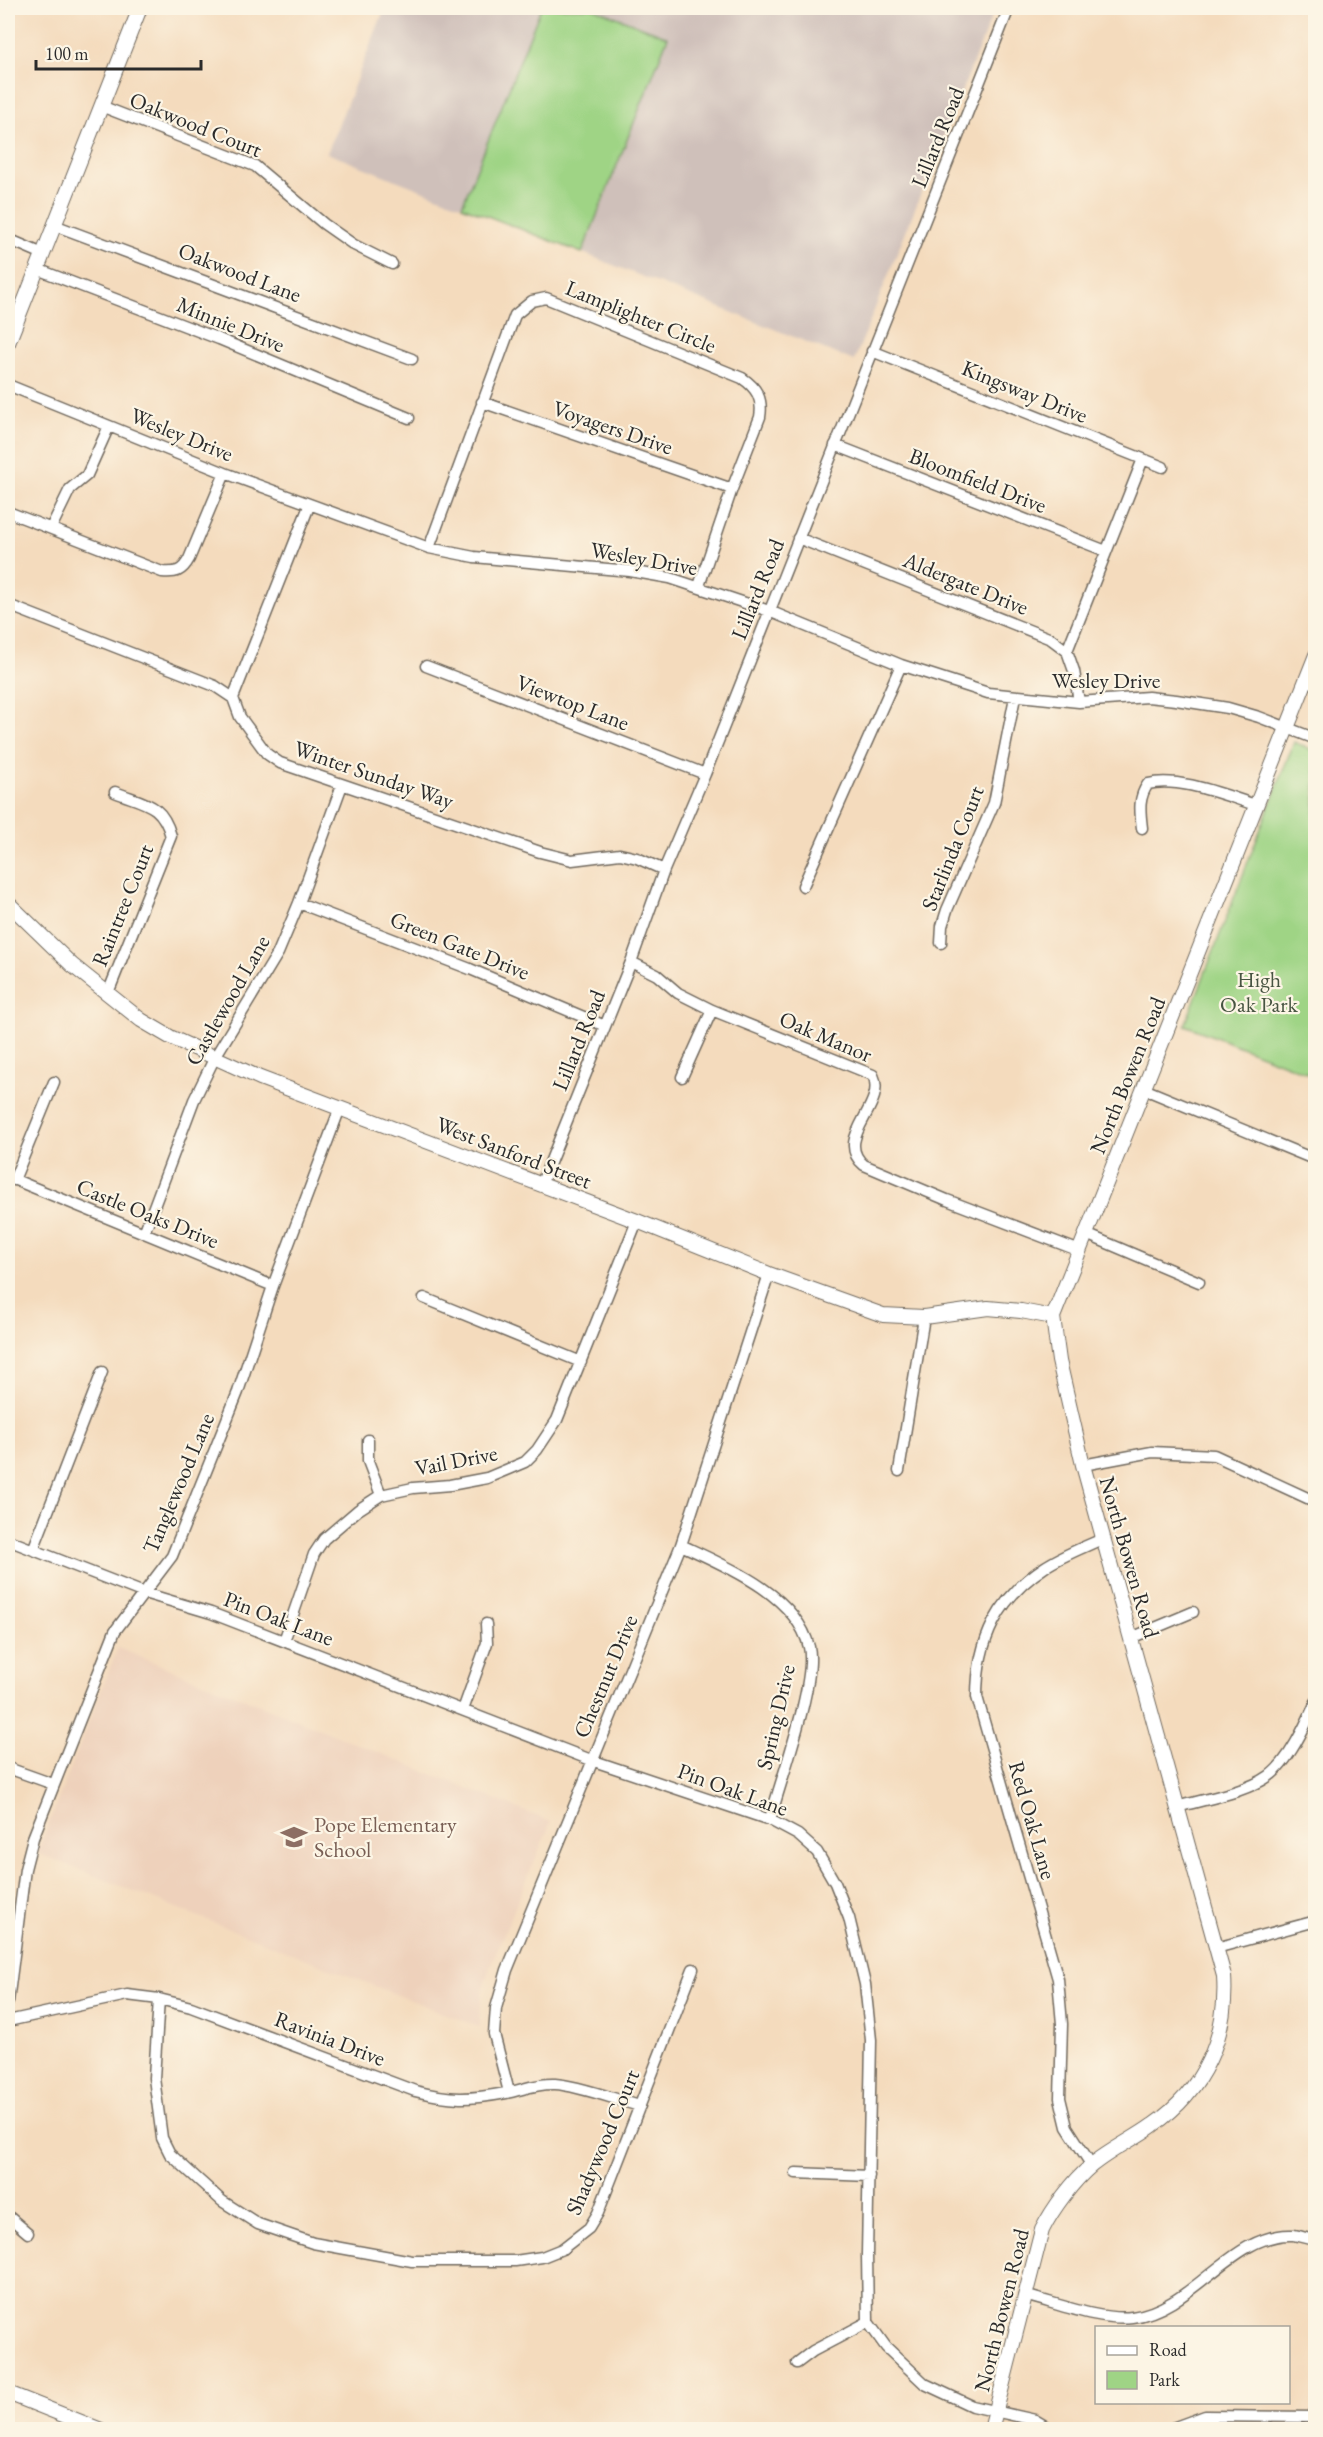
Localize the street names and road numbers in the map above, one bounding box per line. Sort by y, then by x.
street label: Lillard Road [904,82,971,192]
street label: Oakwood Court [125,85,266,164]
street label: Oakwood Lane [174,236,306,309]
street label: Lamplighter Circle [561,273,721,360]
street label: Minnie Drive [173,290,289,359]
street label: Kingsway Drive [958,353,1092,430]
street label: Voyagers Drive [549,393,677,462]
street label: Wesley Drive [126,401,238,468]
street label: Bloomfield Drive [905,441,1051,520]
street label: Lillard Road [724,534,791,644]
street label: Wesley Drive [588,535,700,582]
street label: Aldergate Drive [898,545,1033,622]
street label: Wesley Drive [1052,666,1161,695]
street label: Viewtop Lane [512,668,634,737]
street label: Winter Sunday Way [290,734,458,816]
street label: Starlinda Court [914,781,991,915]
street label: Raintree Court [85,840,160,971]
street label: Green Gate Drive [386,904,534,987]
street label: Castlewood Lane [178,929,277,1071]
street label: Lillard Road [545,985,612,1095]
street label: North Bowen Road [1083,992,1173,1158]
street label: Oak Manor [775,1004,877,1069]
street label: West Sanford Street [432,1110,596,1195]
street label: Castle Oaks Drive [72,1172,224,1255]
street label: Tanglewood Lane [136,1408,221,1558]
street label: Vail Drive [412,1438,500,1483]
street label: North Bowen Road [1093,1473,1167,1642]
street label: Pin Oak Lane [220,1584,338,1653]
street label: Chestnut Drive [567,1610,645,1742]
street label: Spring Drive [749,1661,802,1772]
street label: Pin Oak Lane [674,1756,793,1823]
street label: Red Oak Lane [1002,1758,1063,1883]
street label: Ravinia Drive [270,2004,390,2073]
street label: Shadywood Court [559,2065,646,2219]
street label: North Bowen Road [967,2225,1036,2395]

